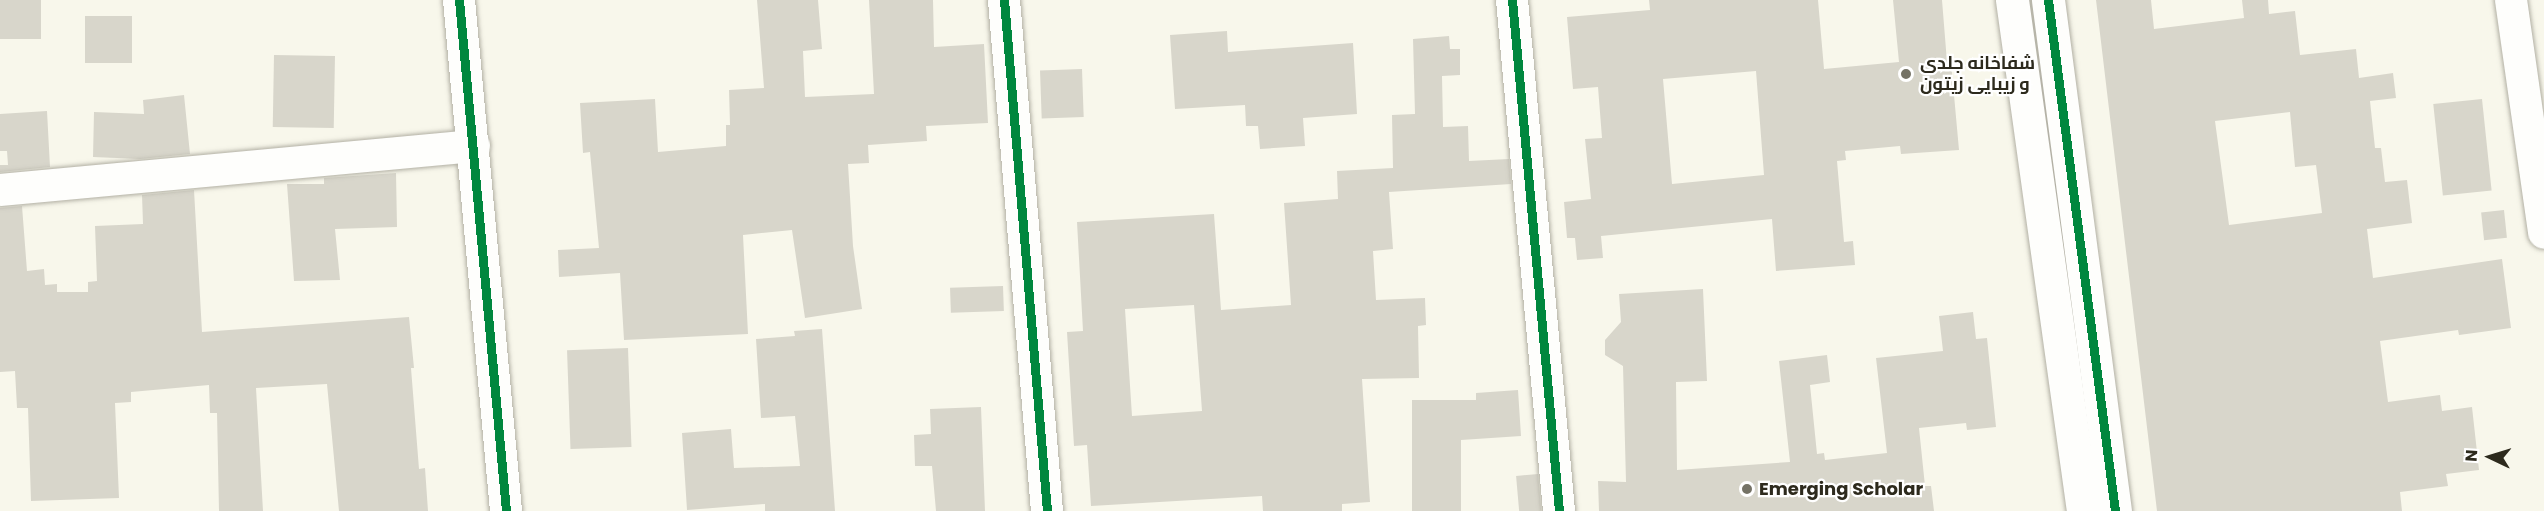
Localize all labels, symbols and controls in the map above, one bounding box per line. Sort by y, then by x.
place label: شفاخانه جلدی و زیبایی زیتون [1920,53,2035,96]
marker: شفاخانه جلدی و زیبایی زیتون [1897,65,1915,83]
north arrow [2460,427,2520,487]
text: N [2460,449,2483,463]
place label: Emerging Scholar [1759,478,1923,500]
marker: Emerging Scholar [1740,482,1754,496]

